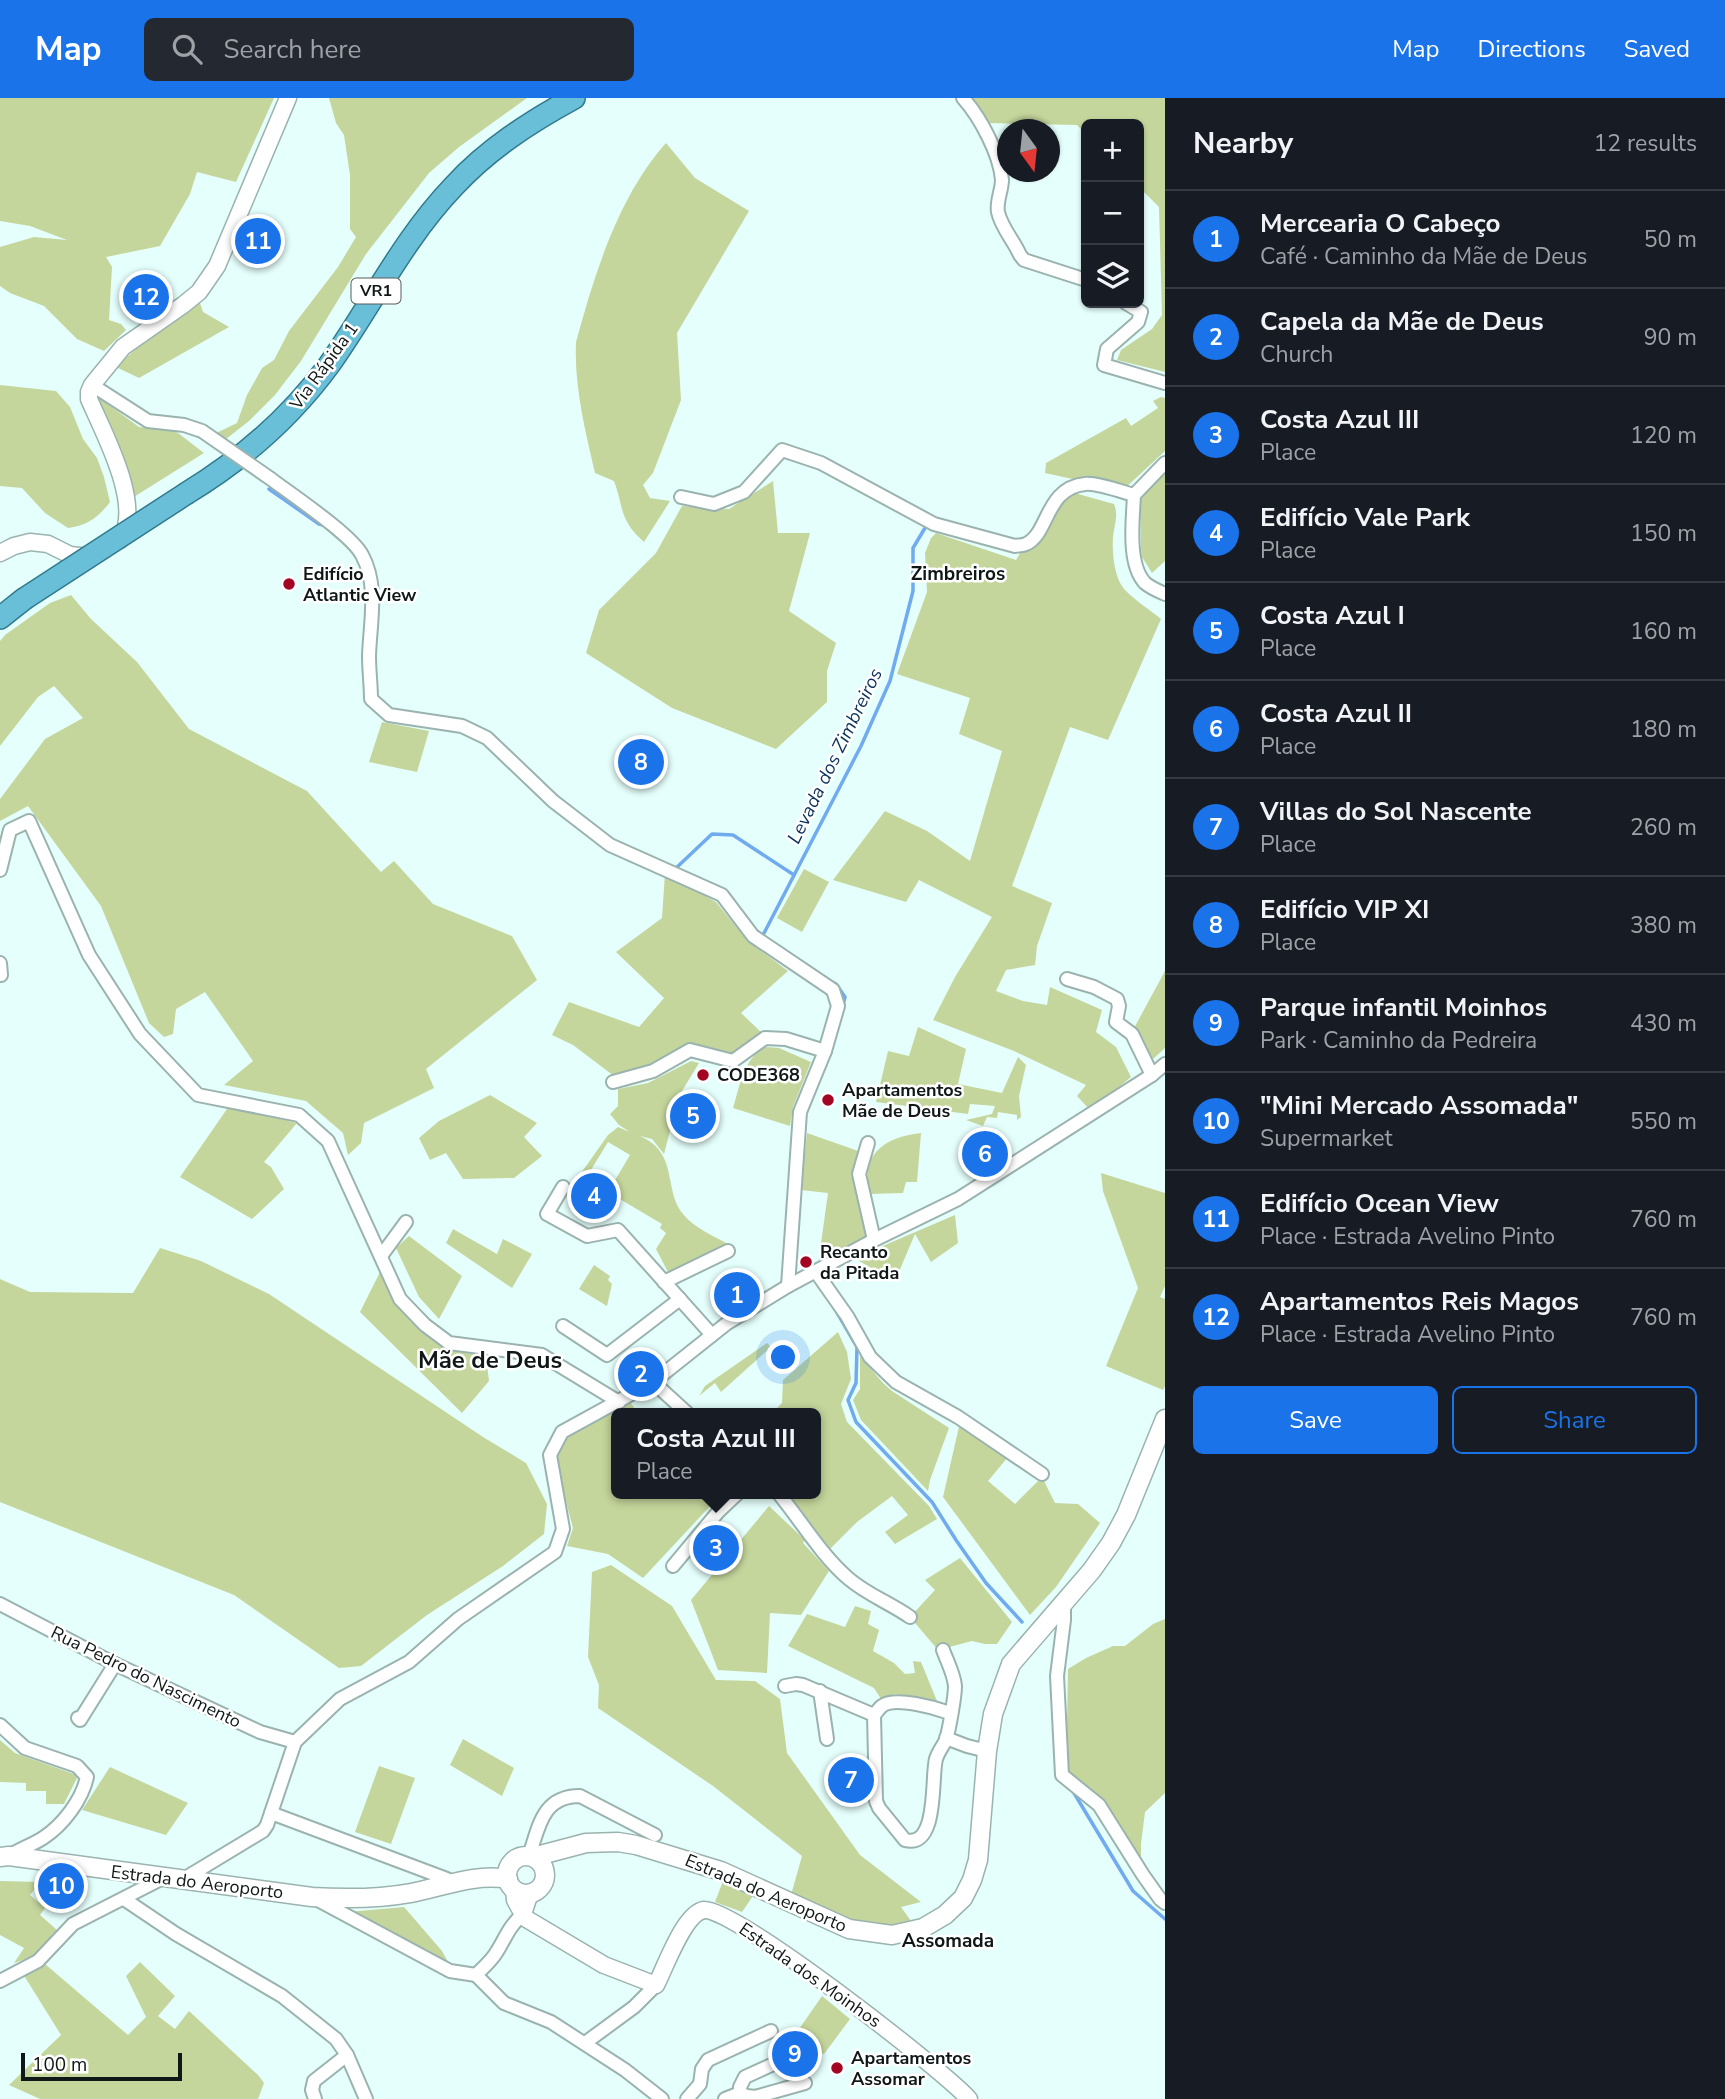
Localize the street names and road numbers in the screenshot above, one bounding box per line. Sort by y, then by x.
road number: VR1 [352,279,400,304]
street label: Via Rápida 1 [284,318,364,415]
street label: Rua Pedro do Nascimento [47,1620,245,1734]
street label: Estrada do Aeroporto [681,1848,851,1938]
street label: Estrada do Aeroporto [109,1860,285,1904]
street label: Estrada dos Moinhos [734,1917,886,2033]

